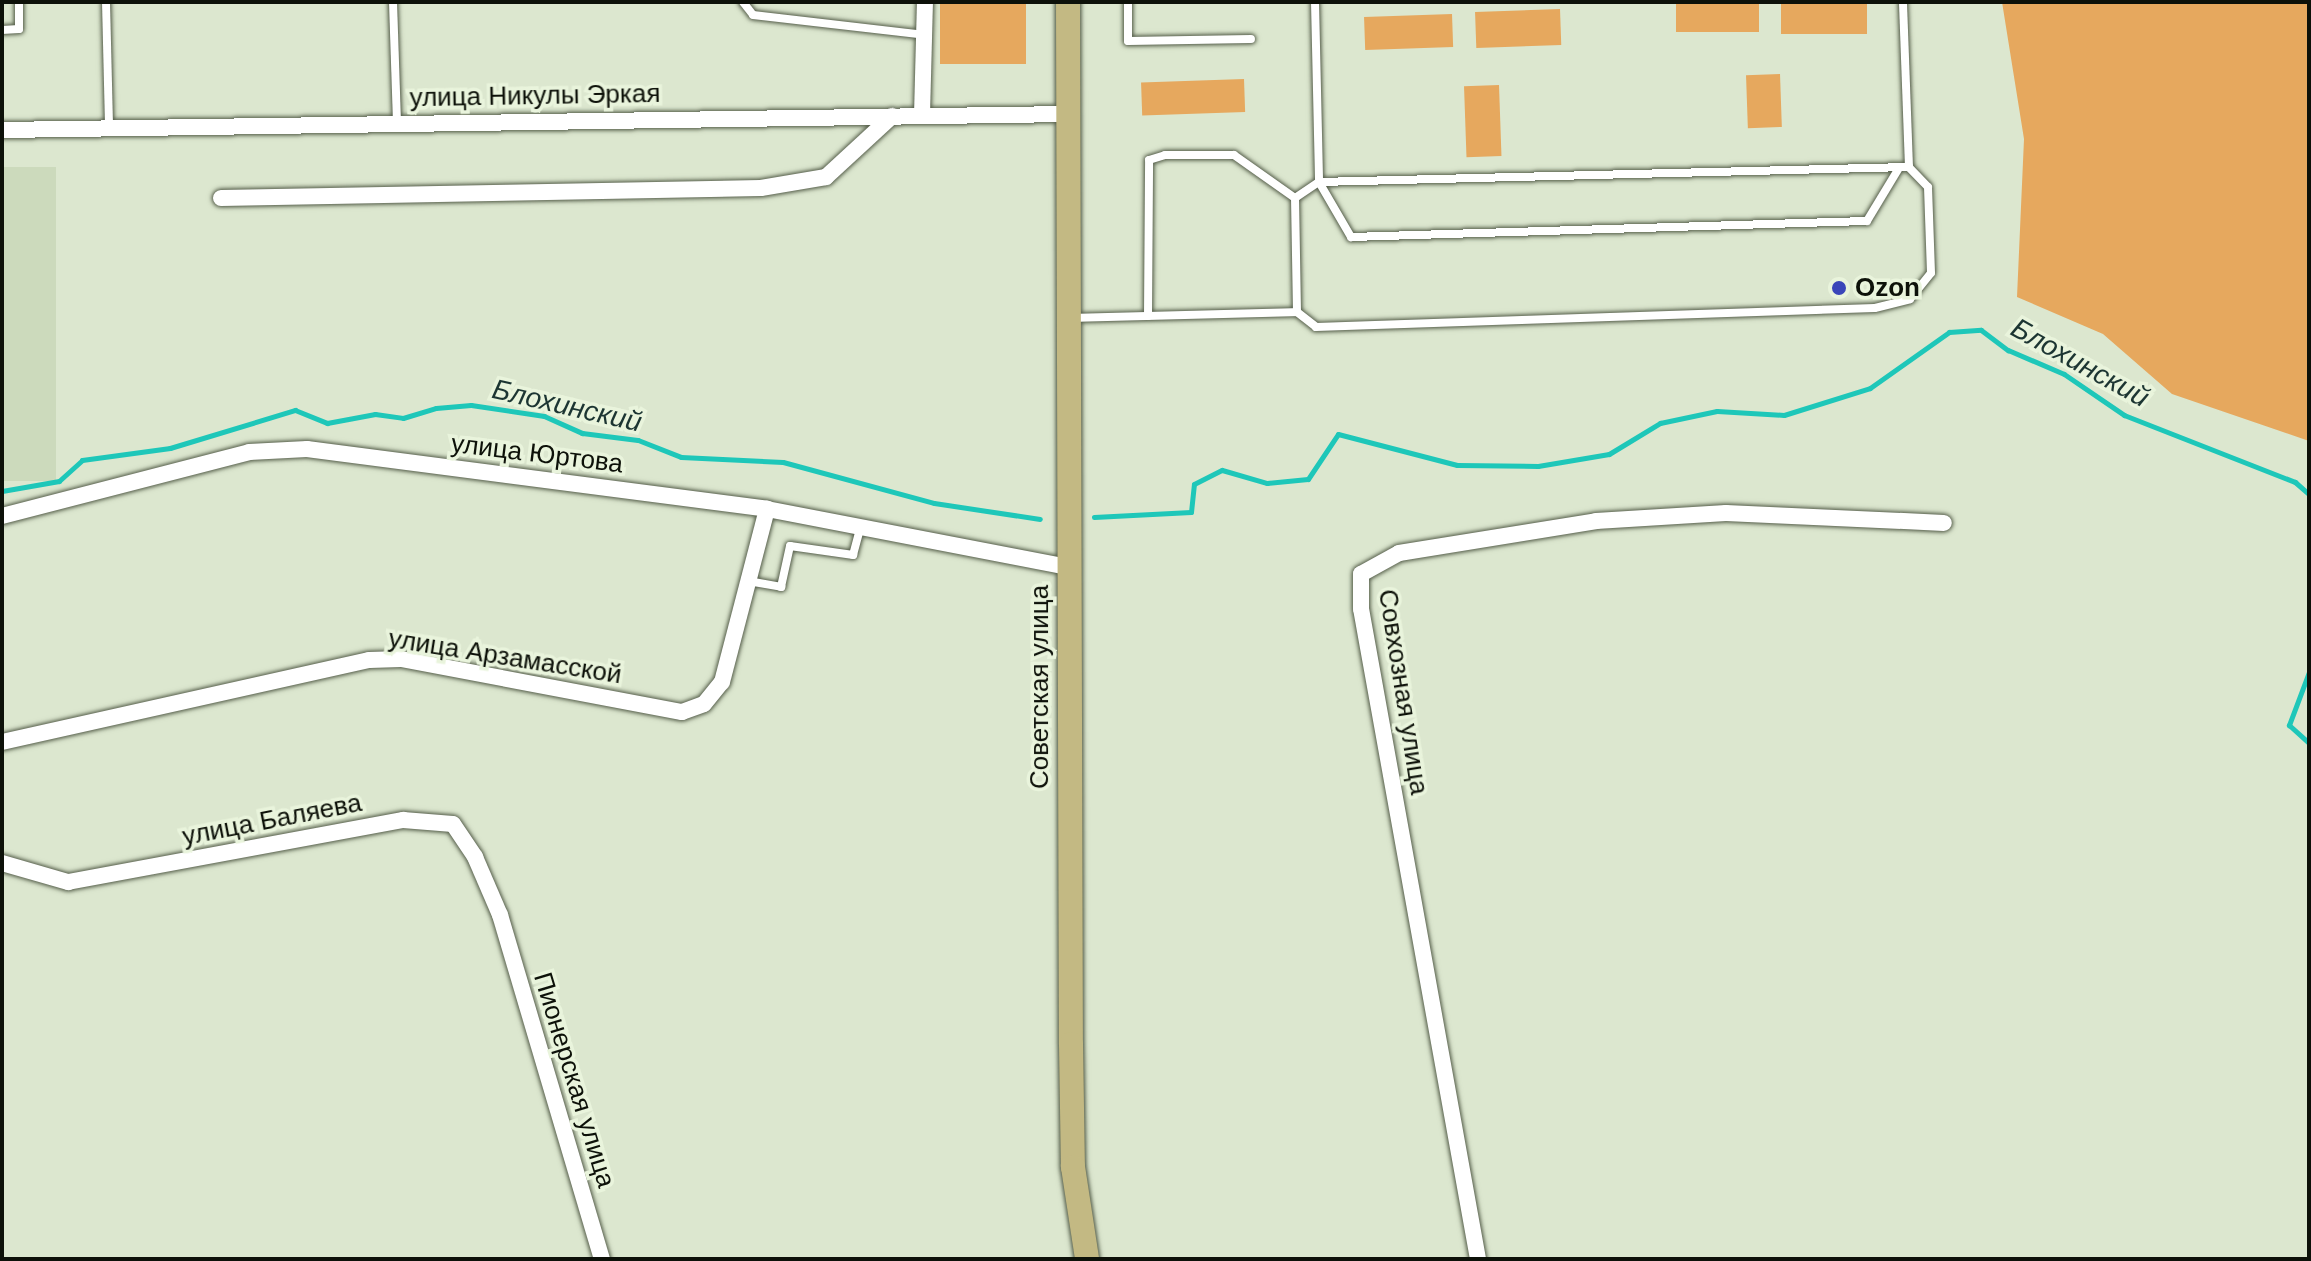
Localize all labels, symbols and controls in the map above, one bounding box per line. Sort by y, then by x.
street label: улица Никулы Эркая [409,78,661,114]
place label: Ozon [1855,272,1920,304]
marker: Ozon [1830,279,1848,297]
water label: Блохинский [2005,311,2155,415]
water label: Блохинский [489,372,645,440]
street label: улица Юртова [449,428,625,480]
street label: Советская улица [1024,585,1056,789]
street label: Совхозная улица [1371,587,1435,797]
street label: улица Арзамасской [386,623,624,691]
street label: улица Баляева [180,787,364,853]
street label: Пионерская улица [526,969,622,1191]

